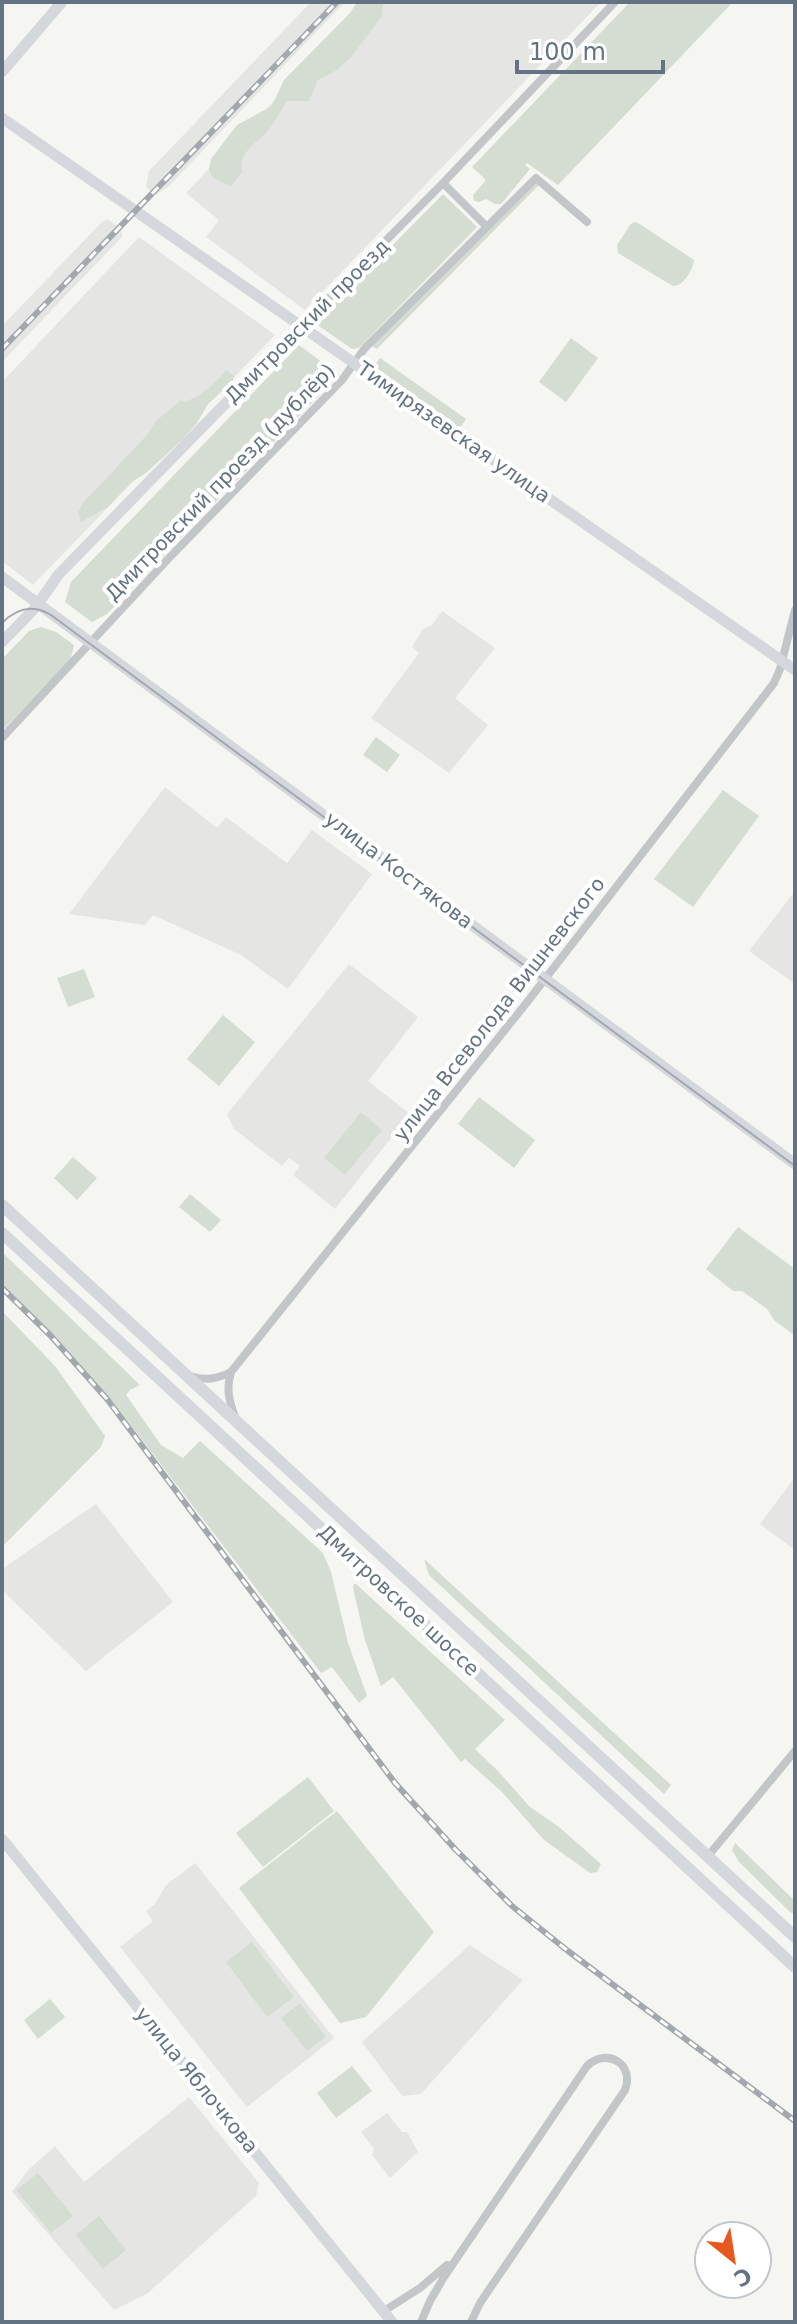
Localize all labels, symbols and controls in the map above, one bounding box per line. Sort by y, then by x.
scale bar [517,24,663,74]
text: 100 m [529,38,606,66]
street label: Дмитровский проезд [220,234,394,408]
street label: Тимирязевская улица [352,356,555,508]
street label: Дмитровский проезд (дублёр) [100,359,340,605]
street label: улица Костякова [320,806,478,934]
street label: улица Всеволода Вишневского [388,872,610,1146]
street label: Дмитровское шоссе [314,1519,484,1681]
street label: улица Яблочкова [131,2002,263,2158]
north arrow [693,2220,773,2300]
text: С [730,2262,756,2292]

